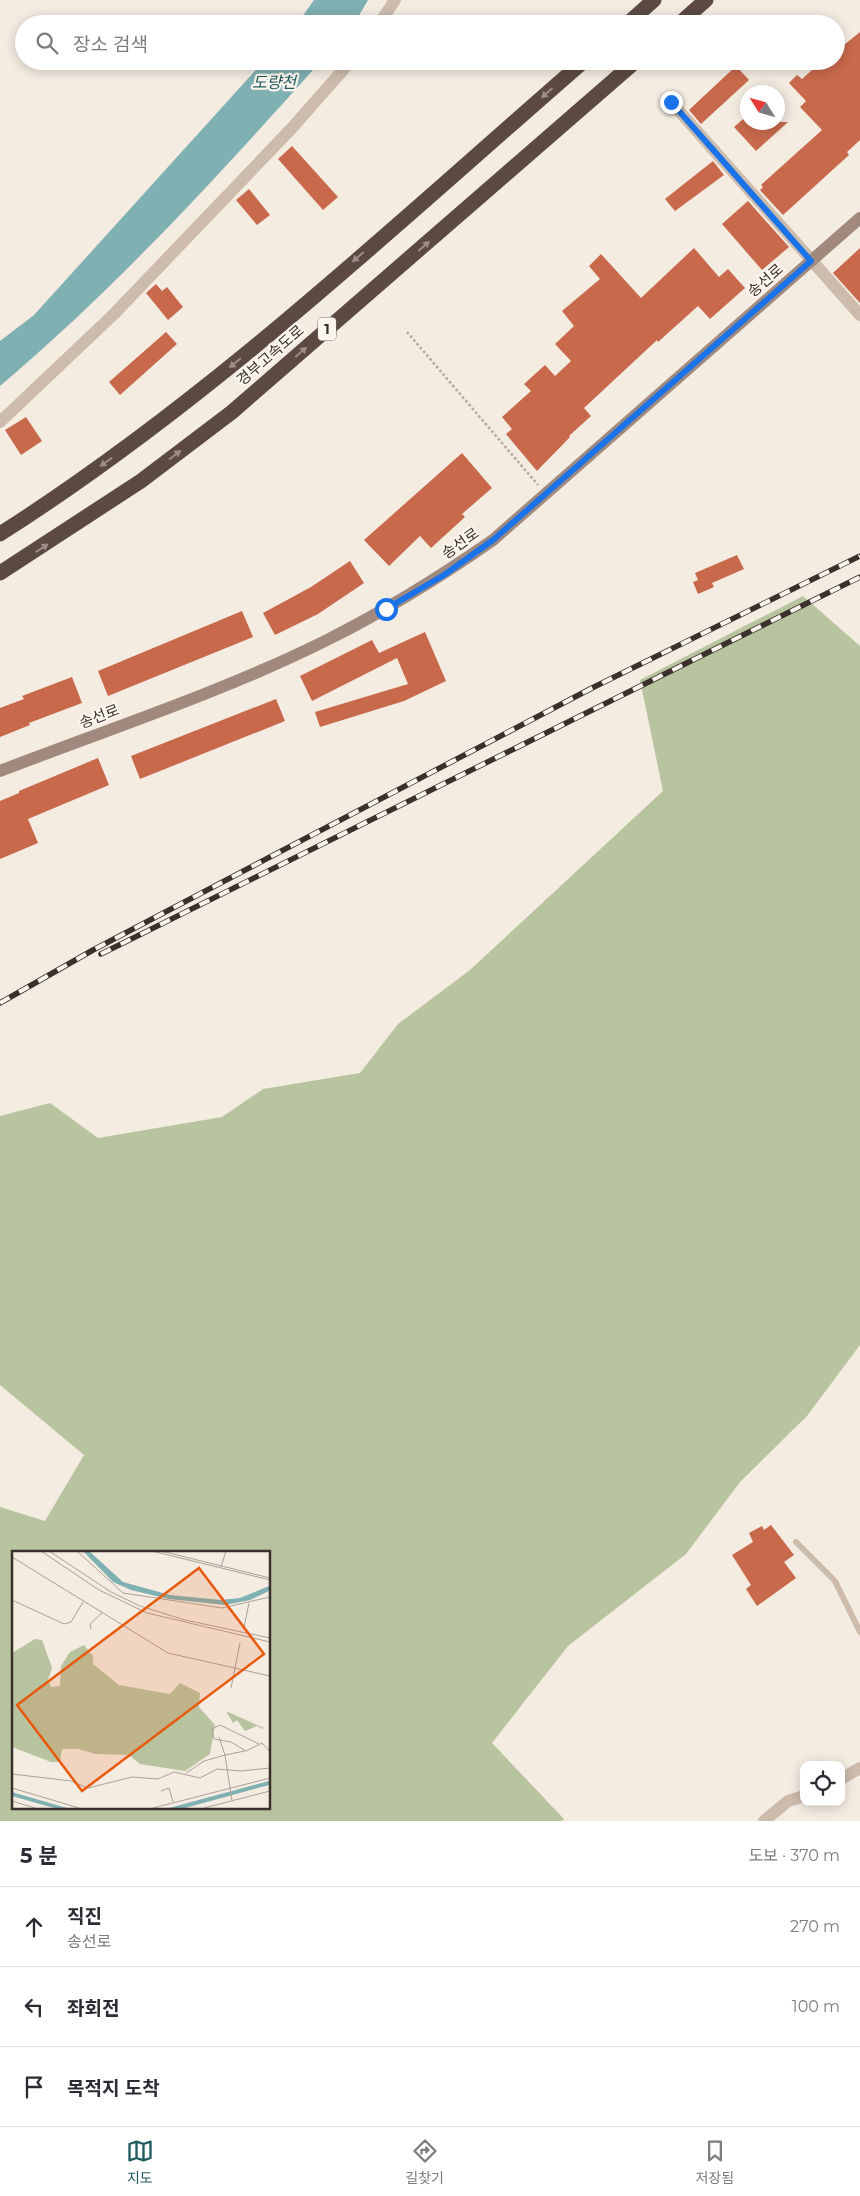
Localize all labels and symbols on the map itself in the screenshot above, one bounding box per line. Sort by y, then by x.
water label: 도량천 [252,73,298,92]
north arrow [740,85,785,130]
one-way arrow [541,88,554,99]
route end [660,91,683,114]
one-way arrow [417,240,429,252]
one-way arrow [352,252,365,263]
street label: 송선로 [743,259,787,301]
road number: 1 [318,318,336,340]
street label: 경부고속도로 [233,321,307,389]
one-way arrow [294,347,307,358]
one-way arrow [229,357,242,368]
one-way arrow [168,450,181,461]
one-way arrow [100,457,113,467]
street label: 송선로 [438,523,482,563]
one-way arrow [35,543,48,552]
route start [375,598,398,621]
street label: 송선로 [76,700,122,732]
inset map [12,1551,270,1808]

